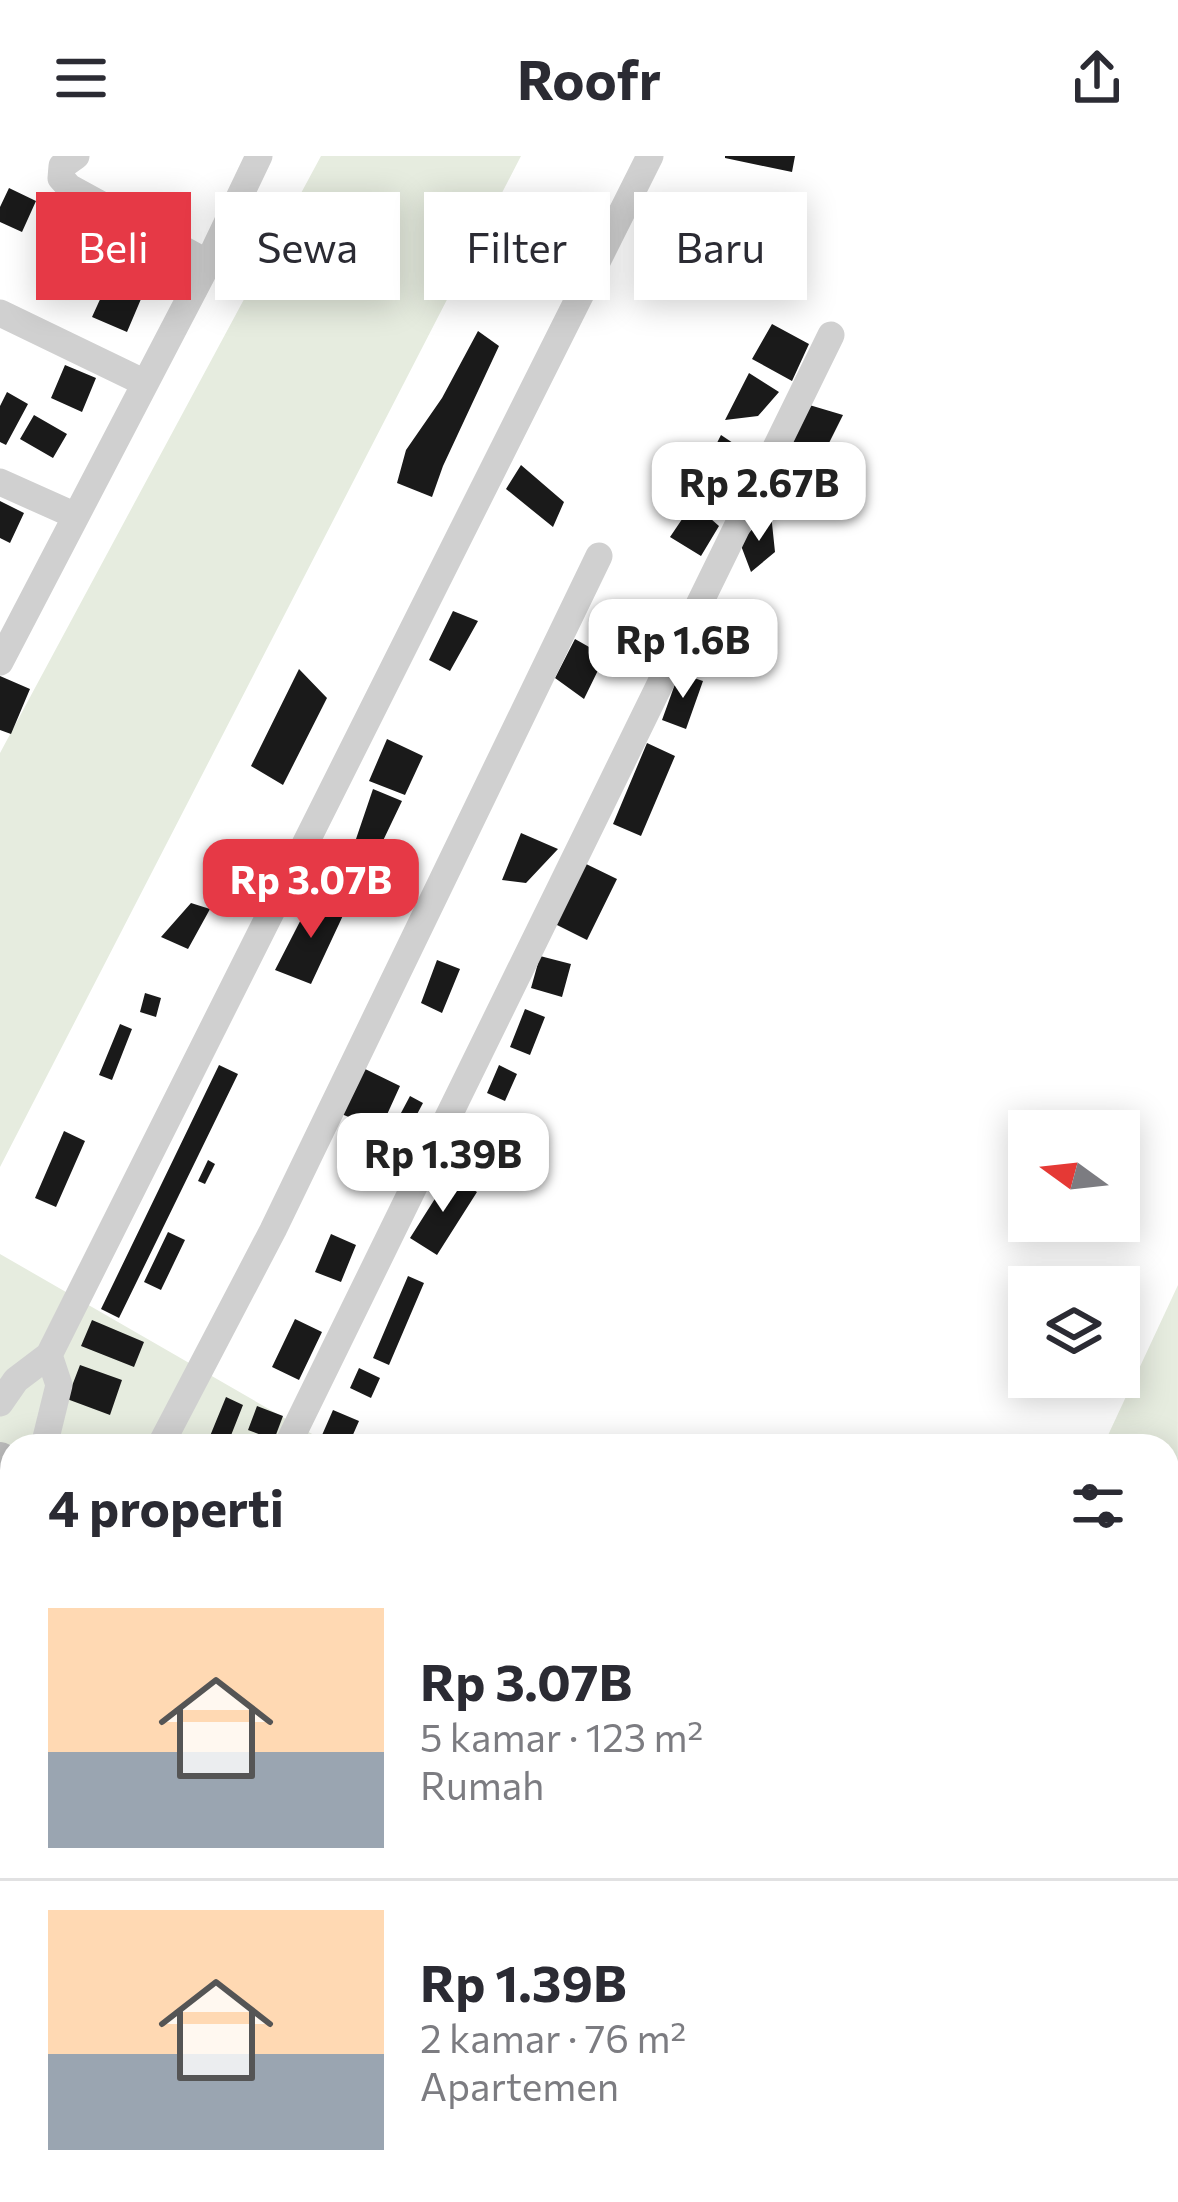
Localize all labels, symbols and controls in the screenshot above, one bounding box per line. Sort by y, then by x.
icon: menu [48,45,114,111]
text: Roofr [517,45,661,111]
icon: share [1064,45,1130,111]
chip: Beli [36,192,191,300]
chip: Sewa [215,192,400,300]
chip: Filter [424,192,610,300]
chip: Baru [634,192,807,300]
pin: Rp 2.67B [635,442,883,544]
text: Rp 2.67B [679,457,839,505]
pin: Rp 1.6B [572,599,794,701]
text: Rp 1.6B [616,614,750,662]
pin: Rp 3.07B [187,839,435,941]
text: Rp 3.07B [230,854,392,902]
north arrow [1008,1110,1140,1242]
map controls [1008,1110,1140,1398]
pin: Rp 1.39B [319,1113,567,1215]
text: Rp 1.39B [364,1128,522,1176]
button: layers [1008,1266,1140,1398]
icon: filters [1065,1473,1131,1539]
text: 4 properti [48,1475,284,1538]
text: Rp 3.07B [420,1649,632,1712]
icon: home [144,1656,288,1800]
text: 5 kamar · 123 m² [420,1712,703,1760]
text: Rumah [420,1760,544,1808]
text: Rp 1.39B [420,1950,627,2013]
icon: home [144,1958,288,2102]
text: 2 kamar · 76 m² [420,2013,686,2061]
text: Apartemen [420,2061,619,2109]

